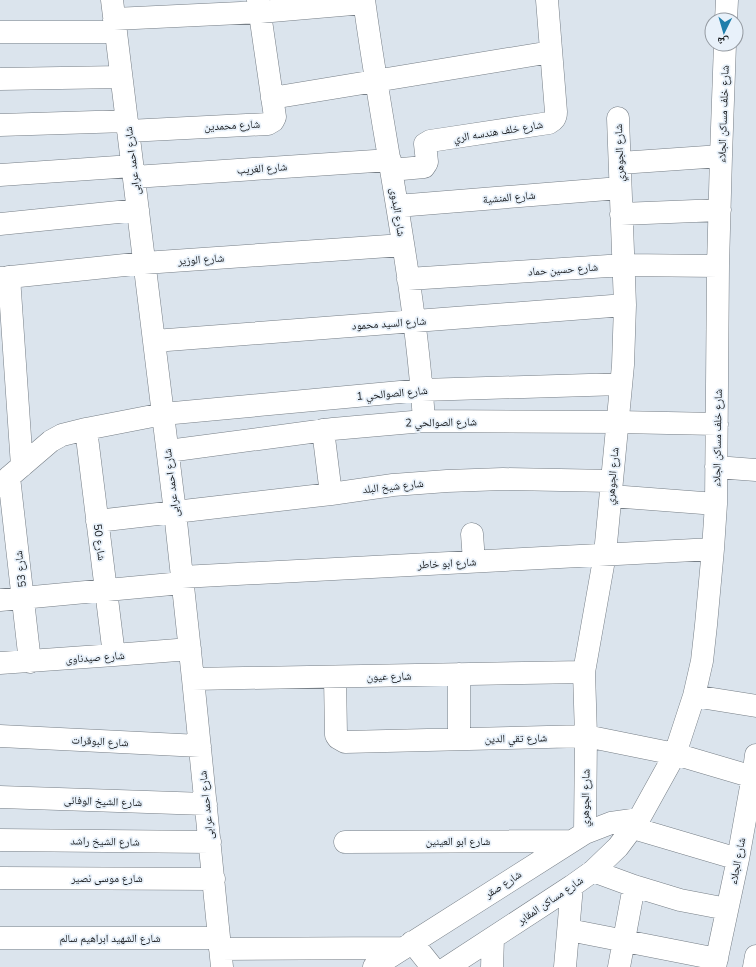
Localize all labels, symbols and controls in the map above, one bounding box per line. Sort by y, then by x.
north arrow [704,12,744,52]
text: ش [716,33,730,49]
street label: شارع خلف مساكن الجلاء [714,65,733,163]
street label: شارع محمدين [204,117,260,134]
street label: شارع خلف هندسه الري [452,117,544,147]
street label: شارع الجوهري [611,124,629,182]
street label: شارع احمد عرابى [121,126,144,196]
street label: شارع الغريب [236,159,288,178]
street label: شارع البدوى [386,187,409,237]
street label: شارع المنشية [482,188,536,207]
street label: شارع الوزير [176,250,225,269]
street label: شارع حسين حماد [528,260,599,279]
street label: شارع السيد محمود [351,313,427,334]
street label: شارع الصوالحي 1 [356,383,428,405]
street label: شارع خلف مساكن الجلاء [709,389,726,487]
street label: شارع الصوالحي 2 [405,414,477,431]
street label: شارع الجوهري [602,447,623,506]
street label: شارع احمد عرابى [160,448,183,518]
street label: شارع شيخ البلد [362,476,424,497]
street label: شارع 50 [90,523,109,561]
street label: شارع 53 [11,550,30,588]
street label: شارع ابو خاطر [416,554,477,573]
street label: شارع صيدناوى [65,648,125,667]
street label: شارع عيون [366,669,412,684]
street label: شارع تقي الدين [485,730,547,747]
street label: شارع البوقرات [71,733,129,750]
street label: شارع الجوهري [577,769,594,827]
street label: شارع احمد عرابى [195,770,218,840]
street label: شارع الشيخ الوفائى [64,793,142,810]
street label: شارع الشيخ راشد [70,833,140,850]
street label: شارع ابو العينين [426,834,490,849]
street label: شارع الجلاء [726,836,749,886]
street label: شارع صقر [481,867,525,902]
street label: شارع موسى نصير [70,871,143,886]
street label: شارع مساكن المقابر [513,873,586,929]
street label: شارع الشهيد ابراهيم سالم [59,931,161,946]

